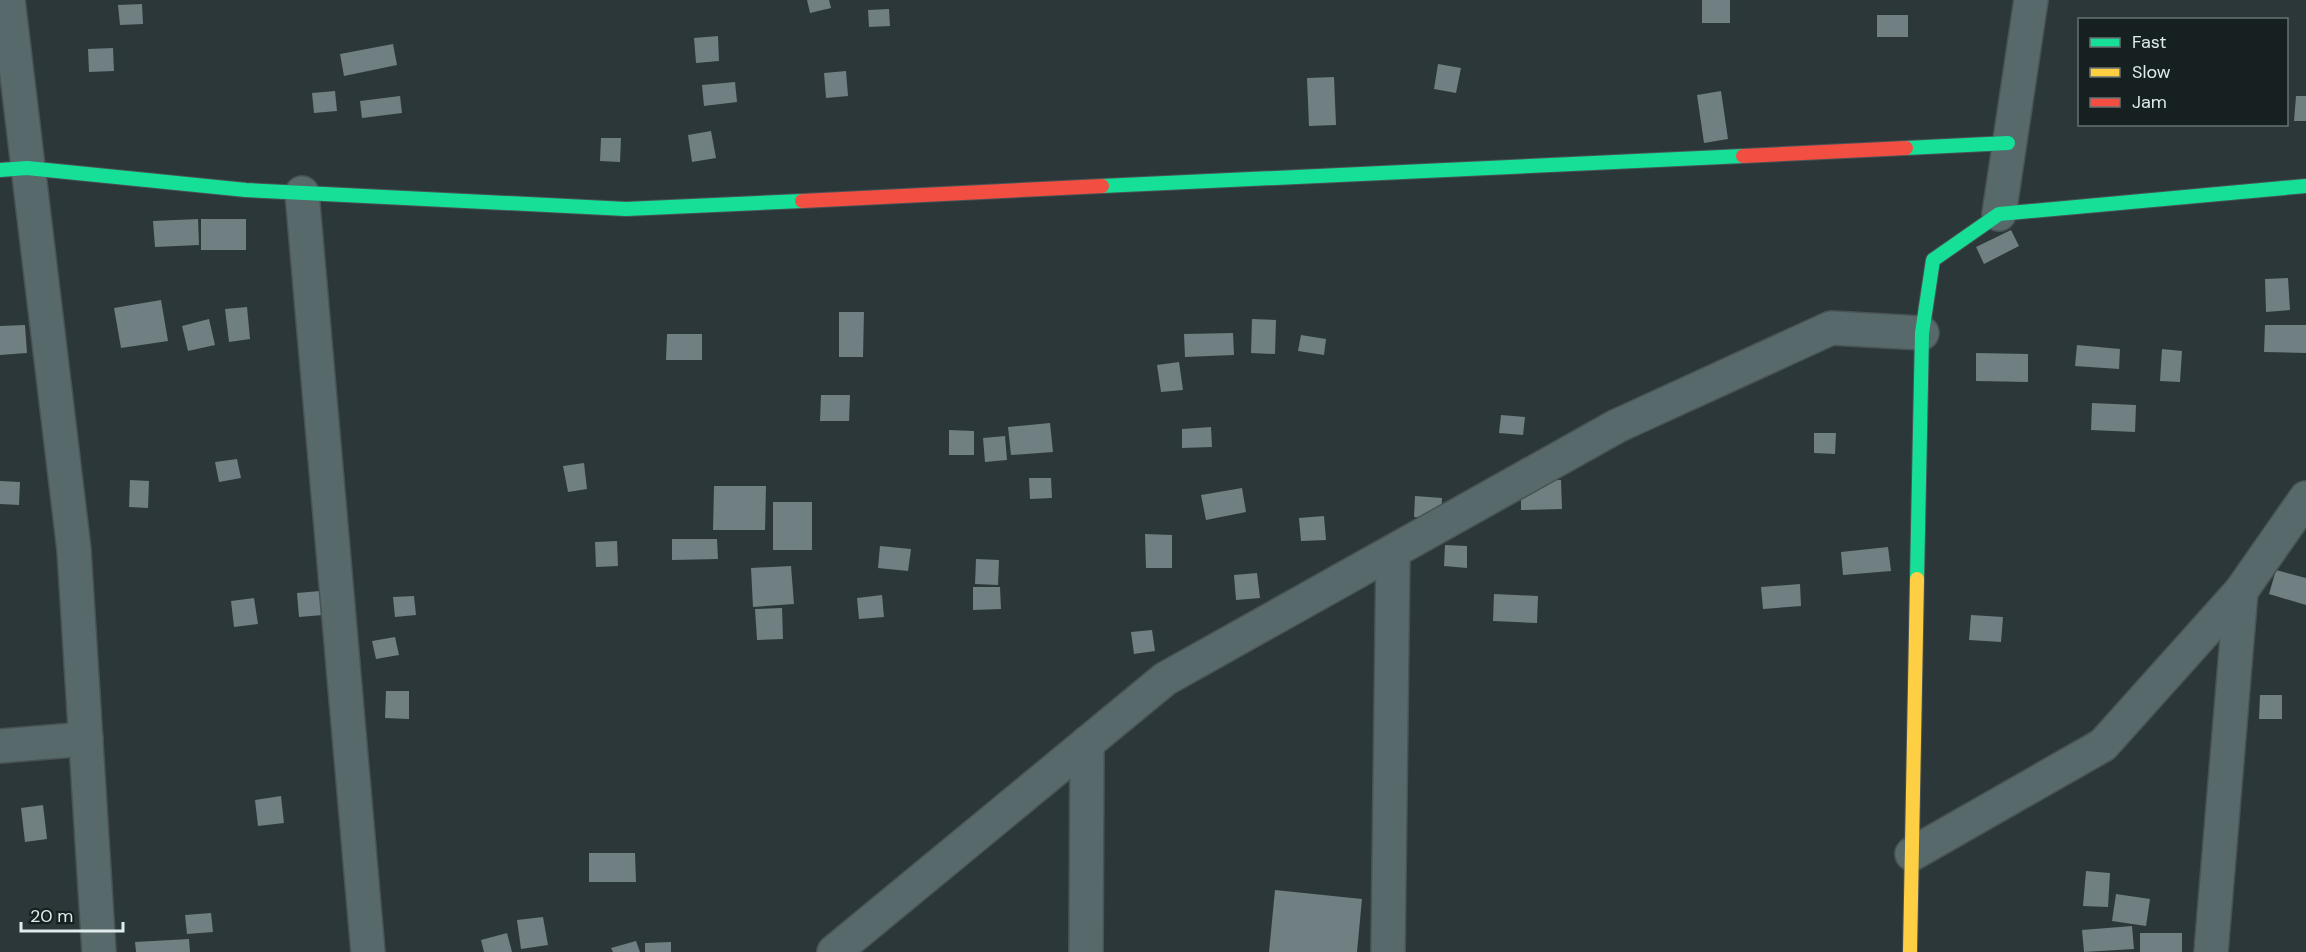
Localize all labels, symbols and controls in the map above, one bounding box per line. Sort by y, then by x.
legend [2078,18,2288,126]
text: Fast [2132,30,2167,54]
text: Slow [2132,60,2171,84]
text: Jam [2132,90,2167,114]
scale bar [21,895,123,933]
text: 20 m [30,904,73,928]

